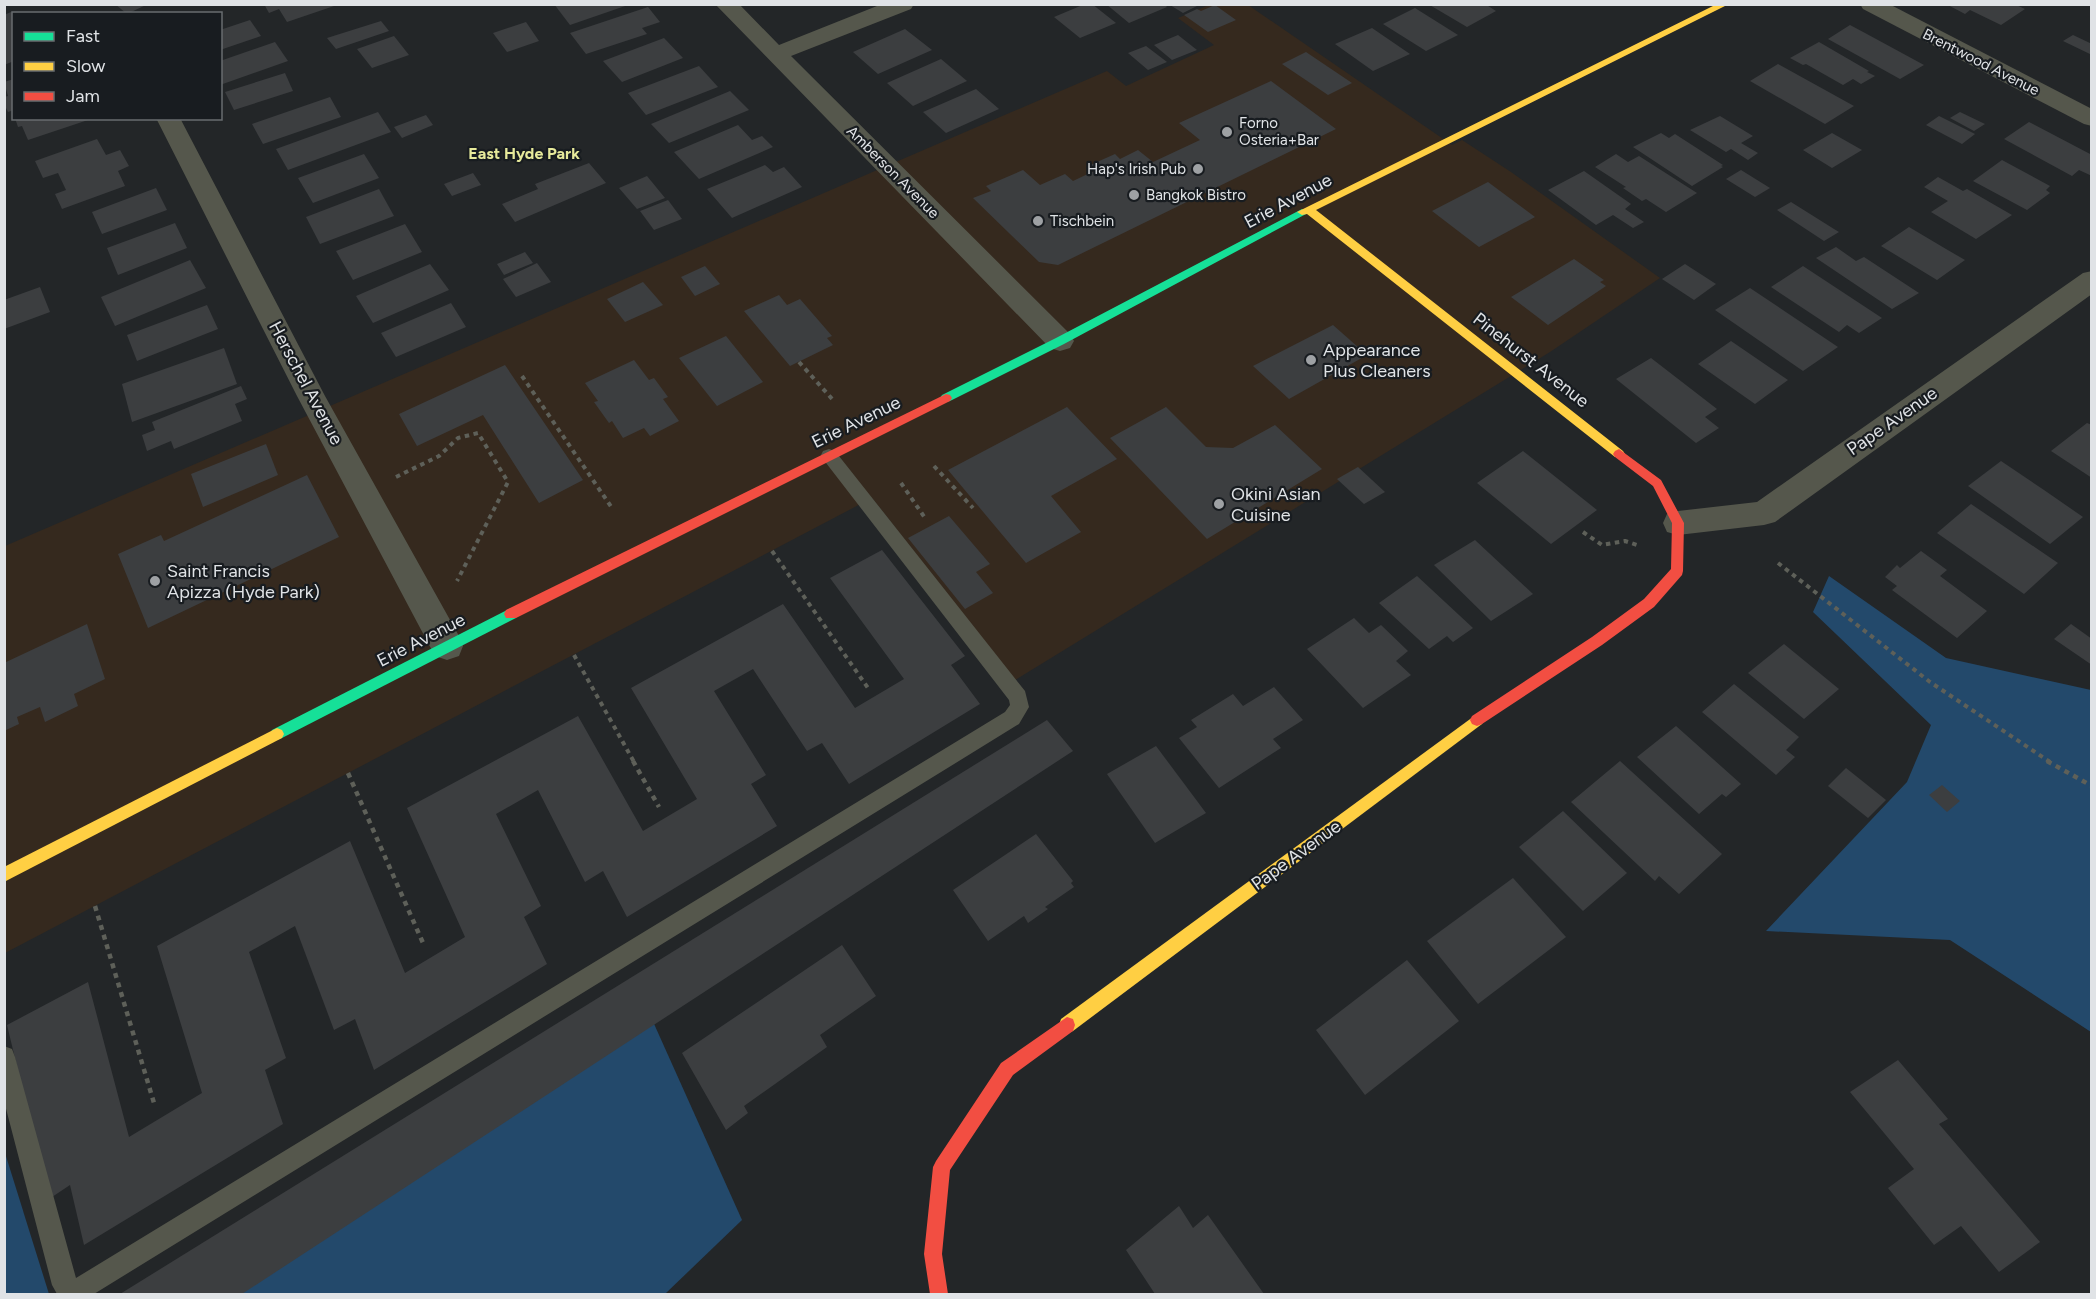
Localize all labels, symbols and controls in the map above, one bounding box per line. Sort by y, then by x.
legend [12,12,222,120]
text: Fast [66,25,100,47]
street label: Brentwood Avenue [1920,25,2042,99]
text: Slow [66,55,105,77]
text: Jam [66,85,100,107]
place label: Forno Osteria+Bar [1239,114,1319,149]
street label: Amberson Avenue [843,122,943,222]
marker: Forno Osteria+Bar [1220,125,1234,139]
district label: East Hyde Park [468,144,580,163]
place label: Hap's Irish Pub [1087,160,1186,178]
marker: Hap's Irish Pub [1191,162,1205,176]
street label: Erie Avenue [1240,169,1336,233]
place label: Bangkok Bistro [1146,186,1246,204]
marker: Bangkok Bistro [1127,188,1141,202]
place label: Tischbein [1050,212,1114,230]
marker: Tischbein [1031,214,1045,228]
street label: Pinehurst Avenue [1469,308,1594,412]
street label: Herschel Avenue [264,317,348,449]
place label: Appearance Plus Cleaners [1323,339,1431,382]
marker: Appearance Plus Cleaners [1304,353,1318,367]
street label: Pape Avenue [1843,382,1942,460]
street label: Erie Avenue [808,391,904,453]
place label: Okini Asian Cuisine [1231,483,1321,526]
marker: Okini Asian Cuisine [1212,497,1226,511]
place label: Saint Francis Apizza (Hyde Park) [167,560,320,603]
marker: Saint Francis Apizza (Hyde Park) [148,574,162,588]
street label: Erie Avenue [373,608,469,672]
street label: Pape Avenue [1247,815,1345,895]

